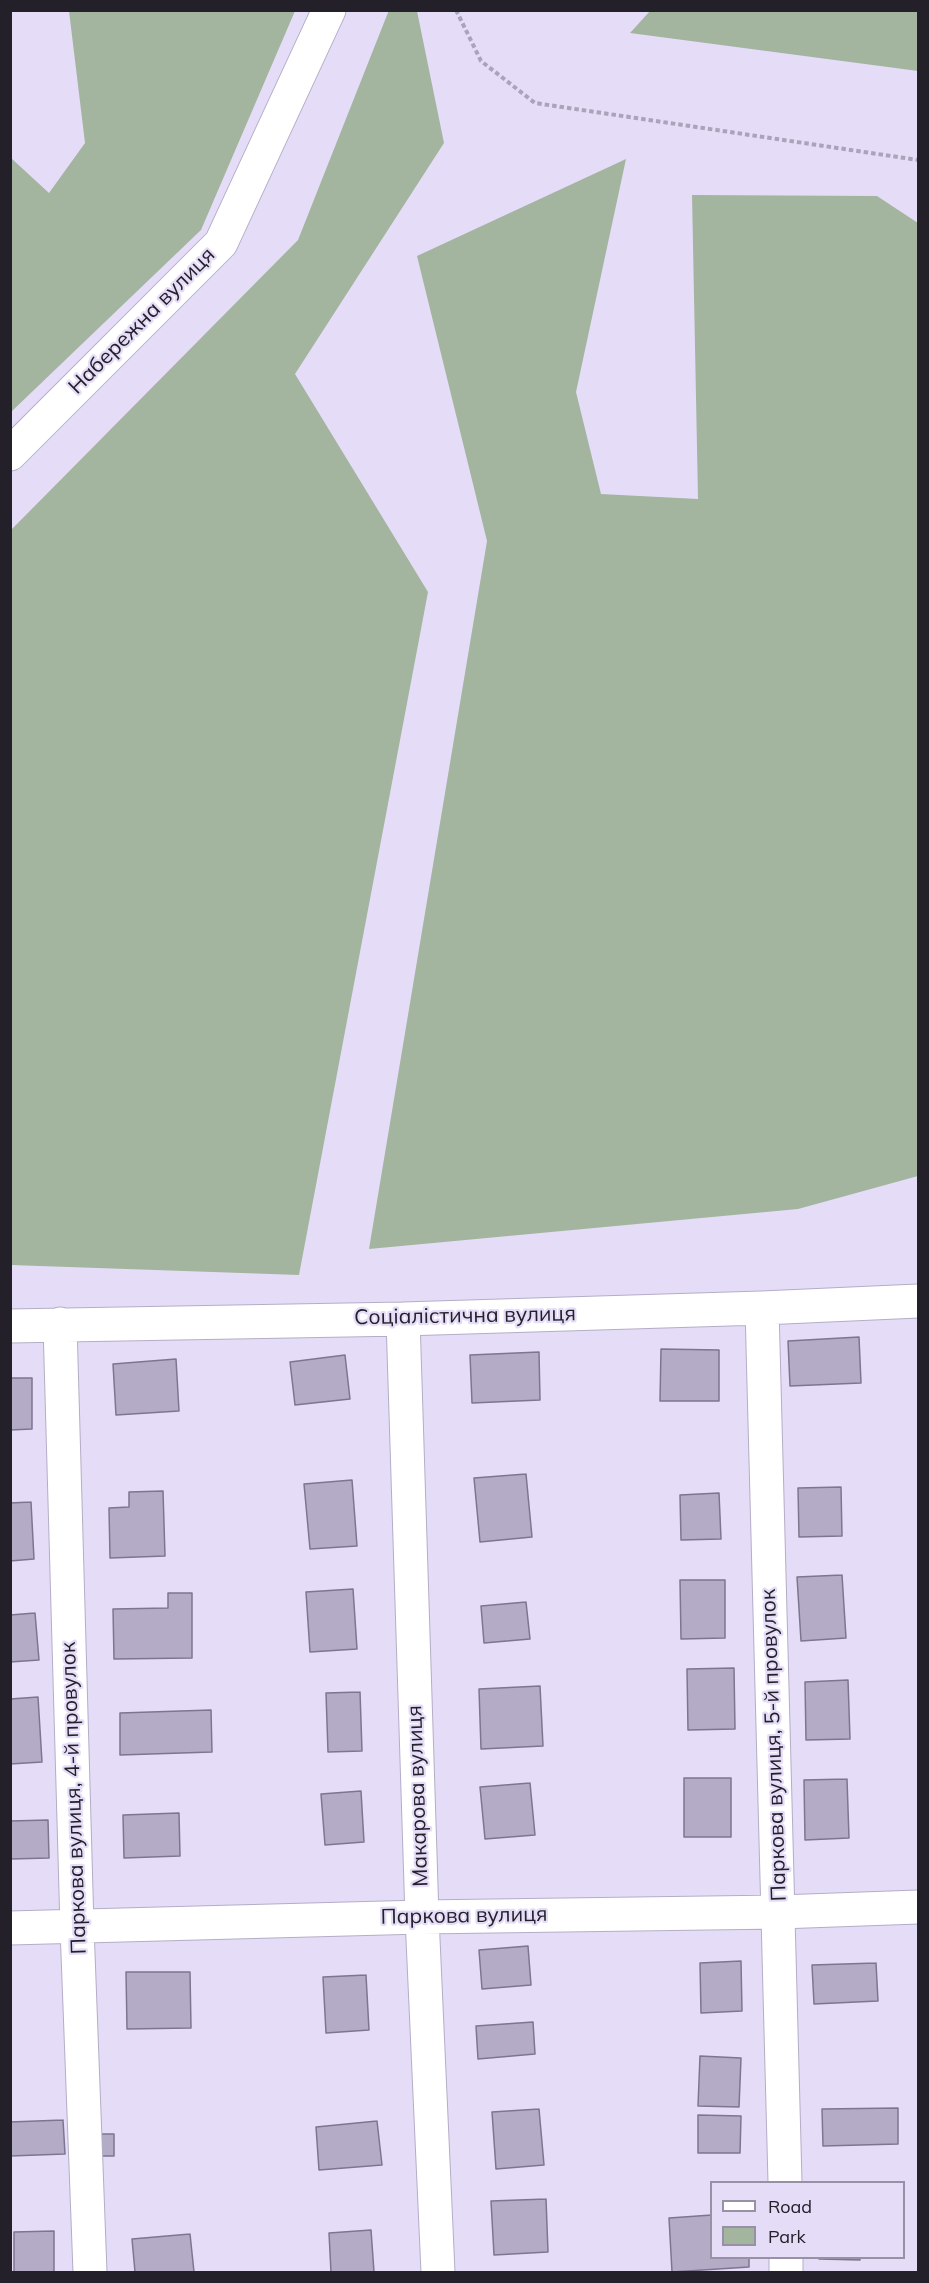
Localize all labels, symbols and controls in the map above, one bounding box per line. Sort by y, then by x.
street label: Набережна вулиця [64,243,220,399]
street label: Соціалістична вулиця [354,1301,576,1331]
street label: Паркова вулиця, 5-й провулок [756,1588,792,1902]
street label: Паркова вулиця, 4-й провулок [56,1641,92,1955]
street label: Макарова вулиця [402,1705,434,1887]
street label: Паркова вулиця [380,1902,548,1930]
legend [710,2181,905,2259]
text: Road [768,2195,812,2218]
text: Park [768,2225,806,2248]

